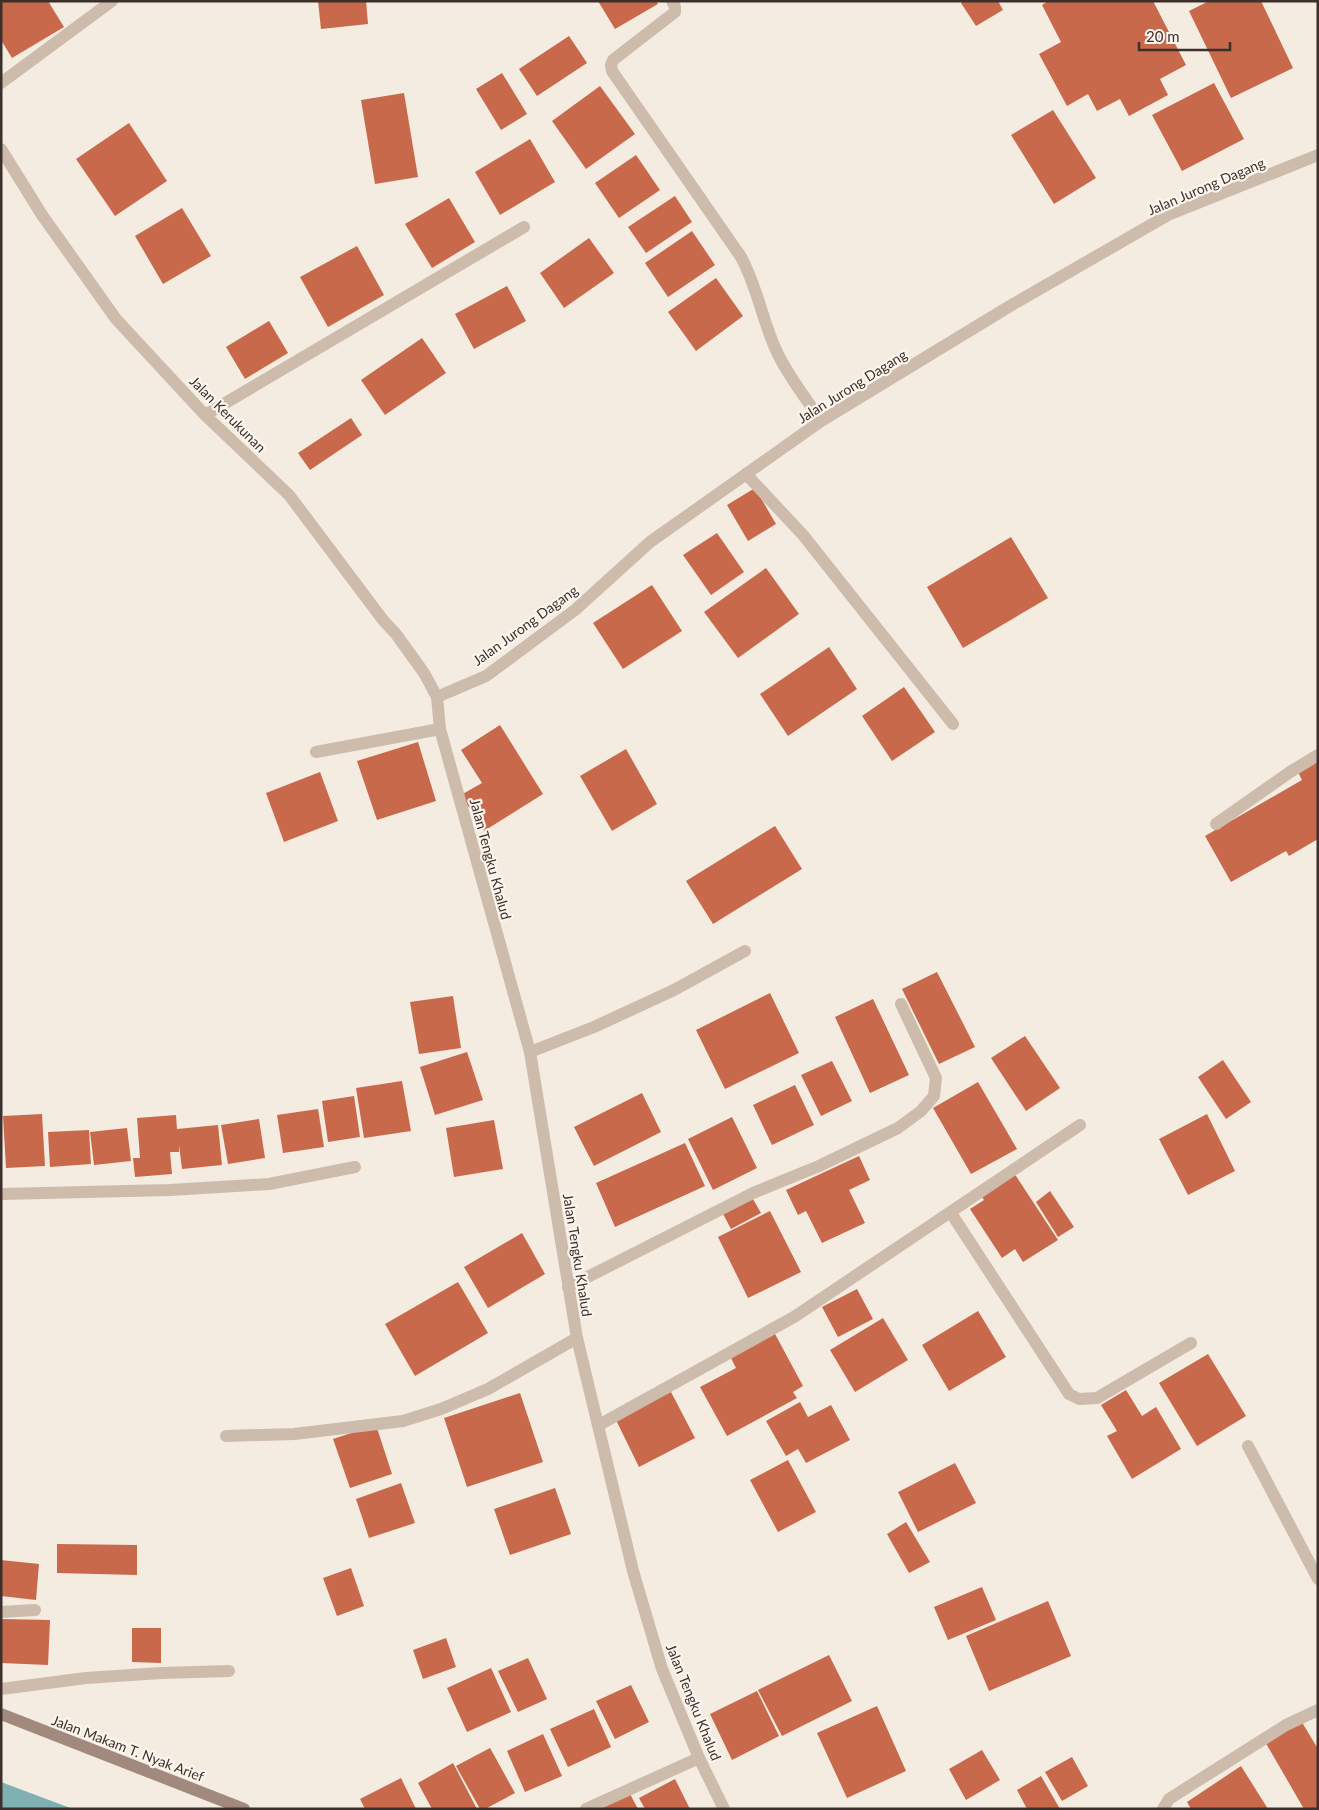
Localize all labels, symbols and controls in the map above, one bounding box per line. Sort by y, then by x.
scale bar [1139,20,1230,52]
text: 20 m [1146,27,1180,45]
street label: Jalan Jurong Dagang [1145,154,1267,218]
street label: Jalan Jurong Dagang [794,346,910,426]
street label: Jalan Kerukunan [186,372,270,456]
street label: Jalan Jurong Dagang [469,581,581,669]
street label: Jalan Tengku Khalud [467,797,515,921]
street label: Jalan Tengku Khalud [560,1192,596,1318]
street label: Jalan Tengku Khalud [663,1641,725,1763]
street label: Jalan Makam T. Nyak Arief [49,1711,207,1785]

